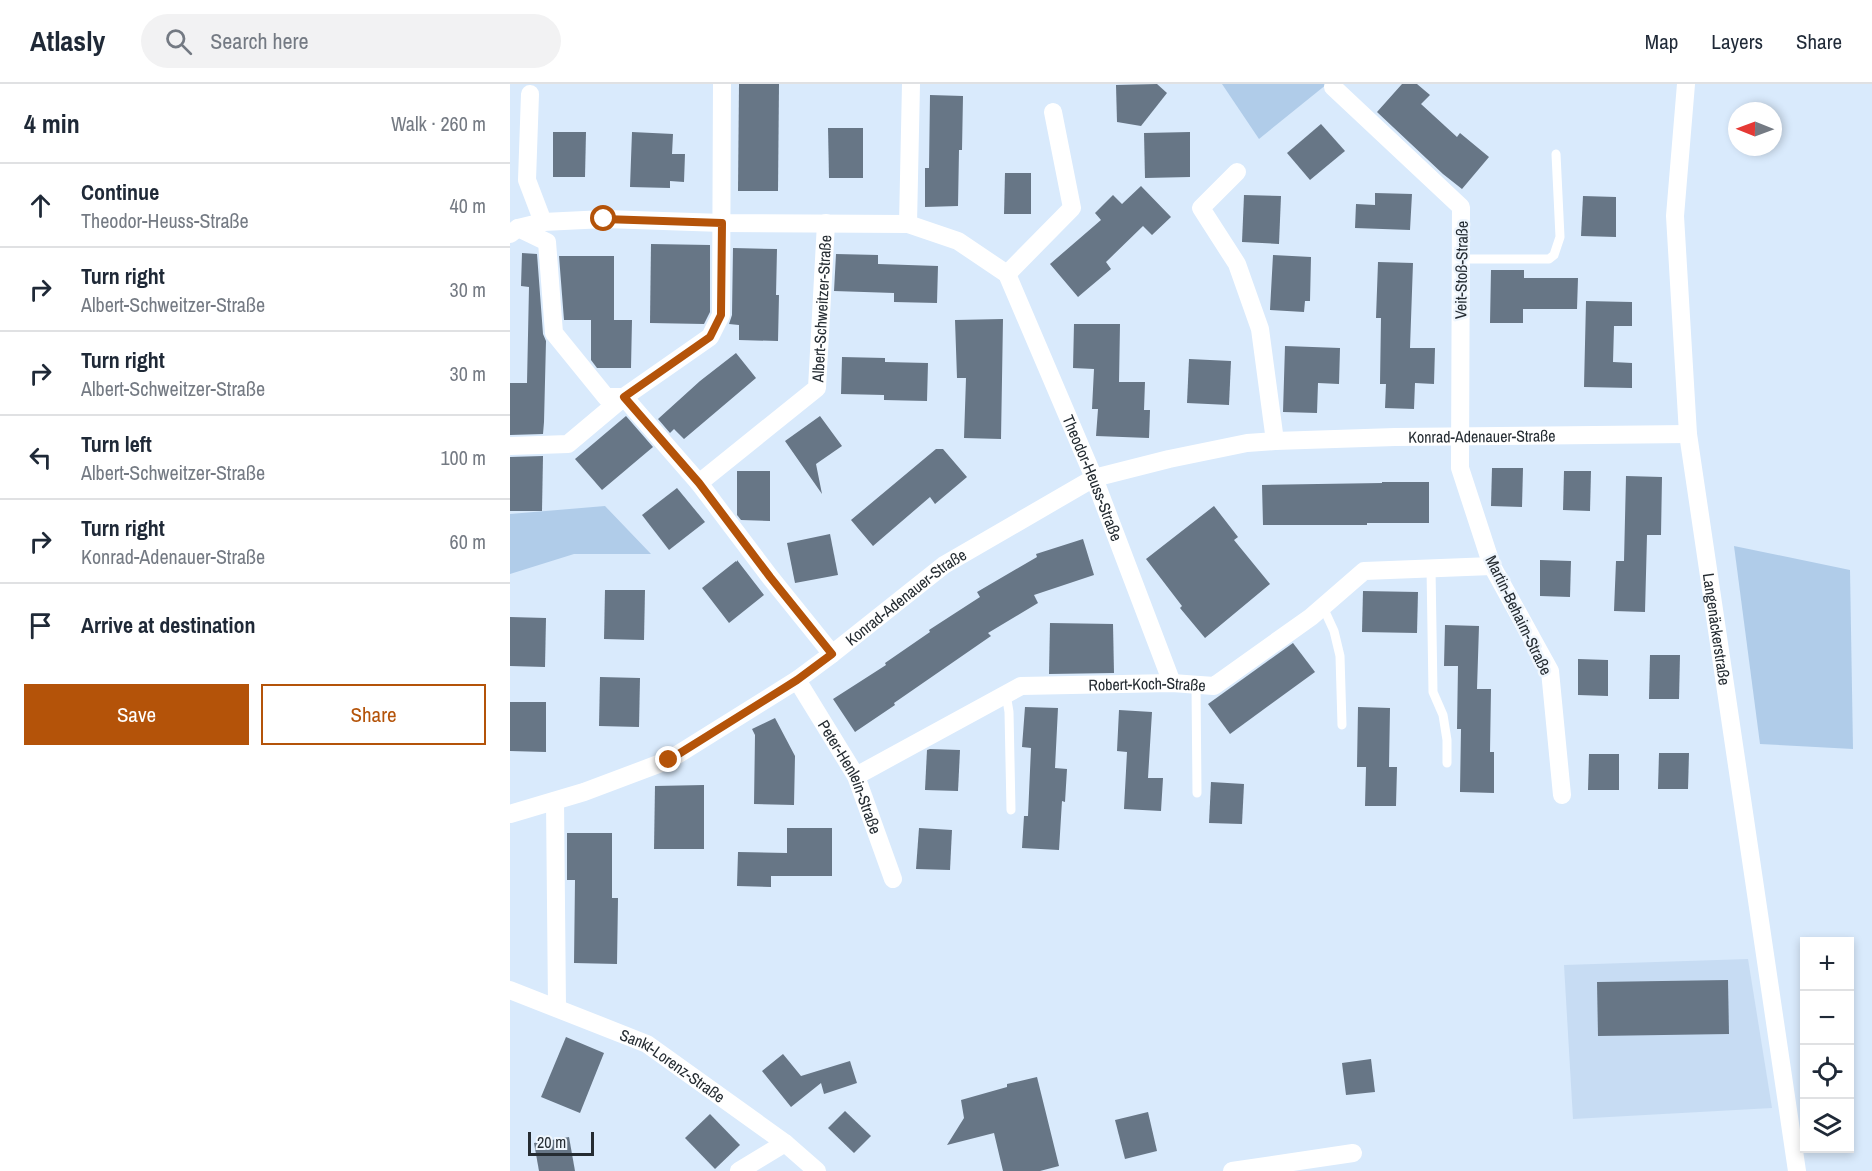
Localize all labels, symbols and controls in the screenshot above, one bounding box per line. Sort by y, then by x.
search box [141,14,561,68]
text: Atlasly [30,22,105,60]
icon: search [162,25,195,58]
text: Search here [210,26,309,56]
text: Map [1645,27,1678,56]
text: Layers [1711,27,1763,56]
text: Share [1796,27,1842,56]
north arrow [1728,102,1782,156]
text: 4 min [24,106,80,141]
text: Walk · 260 m [391,110,486,137]
text: Continue [81,177,159,207]
icon: ahead [24,189,57,222]
text: 40 m [450,192,486,219]
route start [590,205,616,231]
text: Theodor-Heuss-Straße [81,207,249,234]
street label: Veit-Stoß-Straße [1449,221,1473,319]
street label: Albert-Schweitzer-Straße [806,234,836,384]
text: Turn right [81,261,165,291]
icon: right [24,273,57,306]
text: 30 m [450,276,486,303]
text: Albert-Schweitzer-Straße [81,291,265,318]
text: Turn right [81,345,165,375]
icon: right [24,357,57,390]
text: 30 m [450,360,486,387]
text: Albert-Schweitzer-Straße [81,375,265,402]
street label: Theodor-Heuss-Straße [1057,411,1128,544]
street label: Konrad-Adenauer-Straße [1408,424,1556,448]
text: Turn left [81,429,152,459]
icon: left [24,441,57,474]
text: 100 m [440,444,486,471]
text: Albert-Schweitzer-Straße [81,459,265,486]
text: Turn right [81,513,165,543]
icon: right [24,525,57,558]
text: 60 m [450,528,486,555]
text: Konrad-Adenauer-Straße [81,543,265,570]
street label: Konrad-Adenauer-Straße [841,543,970,650]
street label: Martin-Behaim-Straße [1481,552,1557,678]
street label: Langenäckerstraße [1698,571,1736,687]
icon: arrive [24,609,57,642]
text: Arrive at destination [81,610,255,640]
street label: Robert-Koch-Straße [1088,672,1206,696]
button: Save [24,684,249,745]
button: Share [261,684,486,745]
street label: Peter-Henlein-Straße [813,716,887,837]
route end [655,746,681,772]
map controls [1800,937,1854,1153]
button: + [1800,937,1854,991]
button: − [1800,991,1854,1045]
street label: Sankt-Lorenz-Straße [617,1023,730,1108]
button: locate [1800,1045,1854,1099]
button: layers [1800,1099,1854,1153]
scale bar [528,1129,594,1156]
text: 20 m [537,1131,566,1153]

